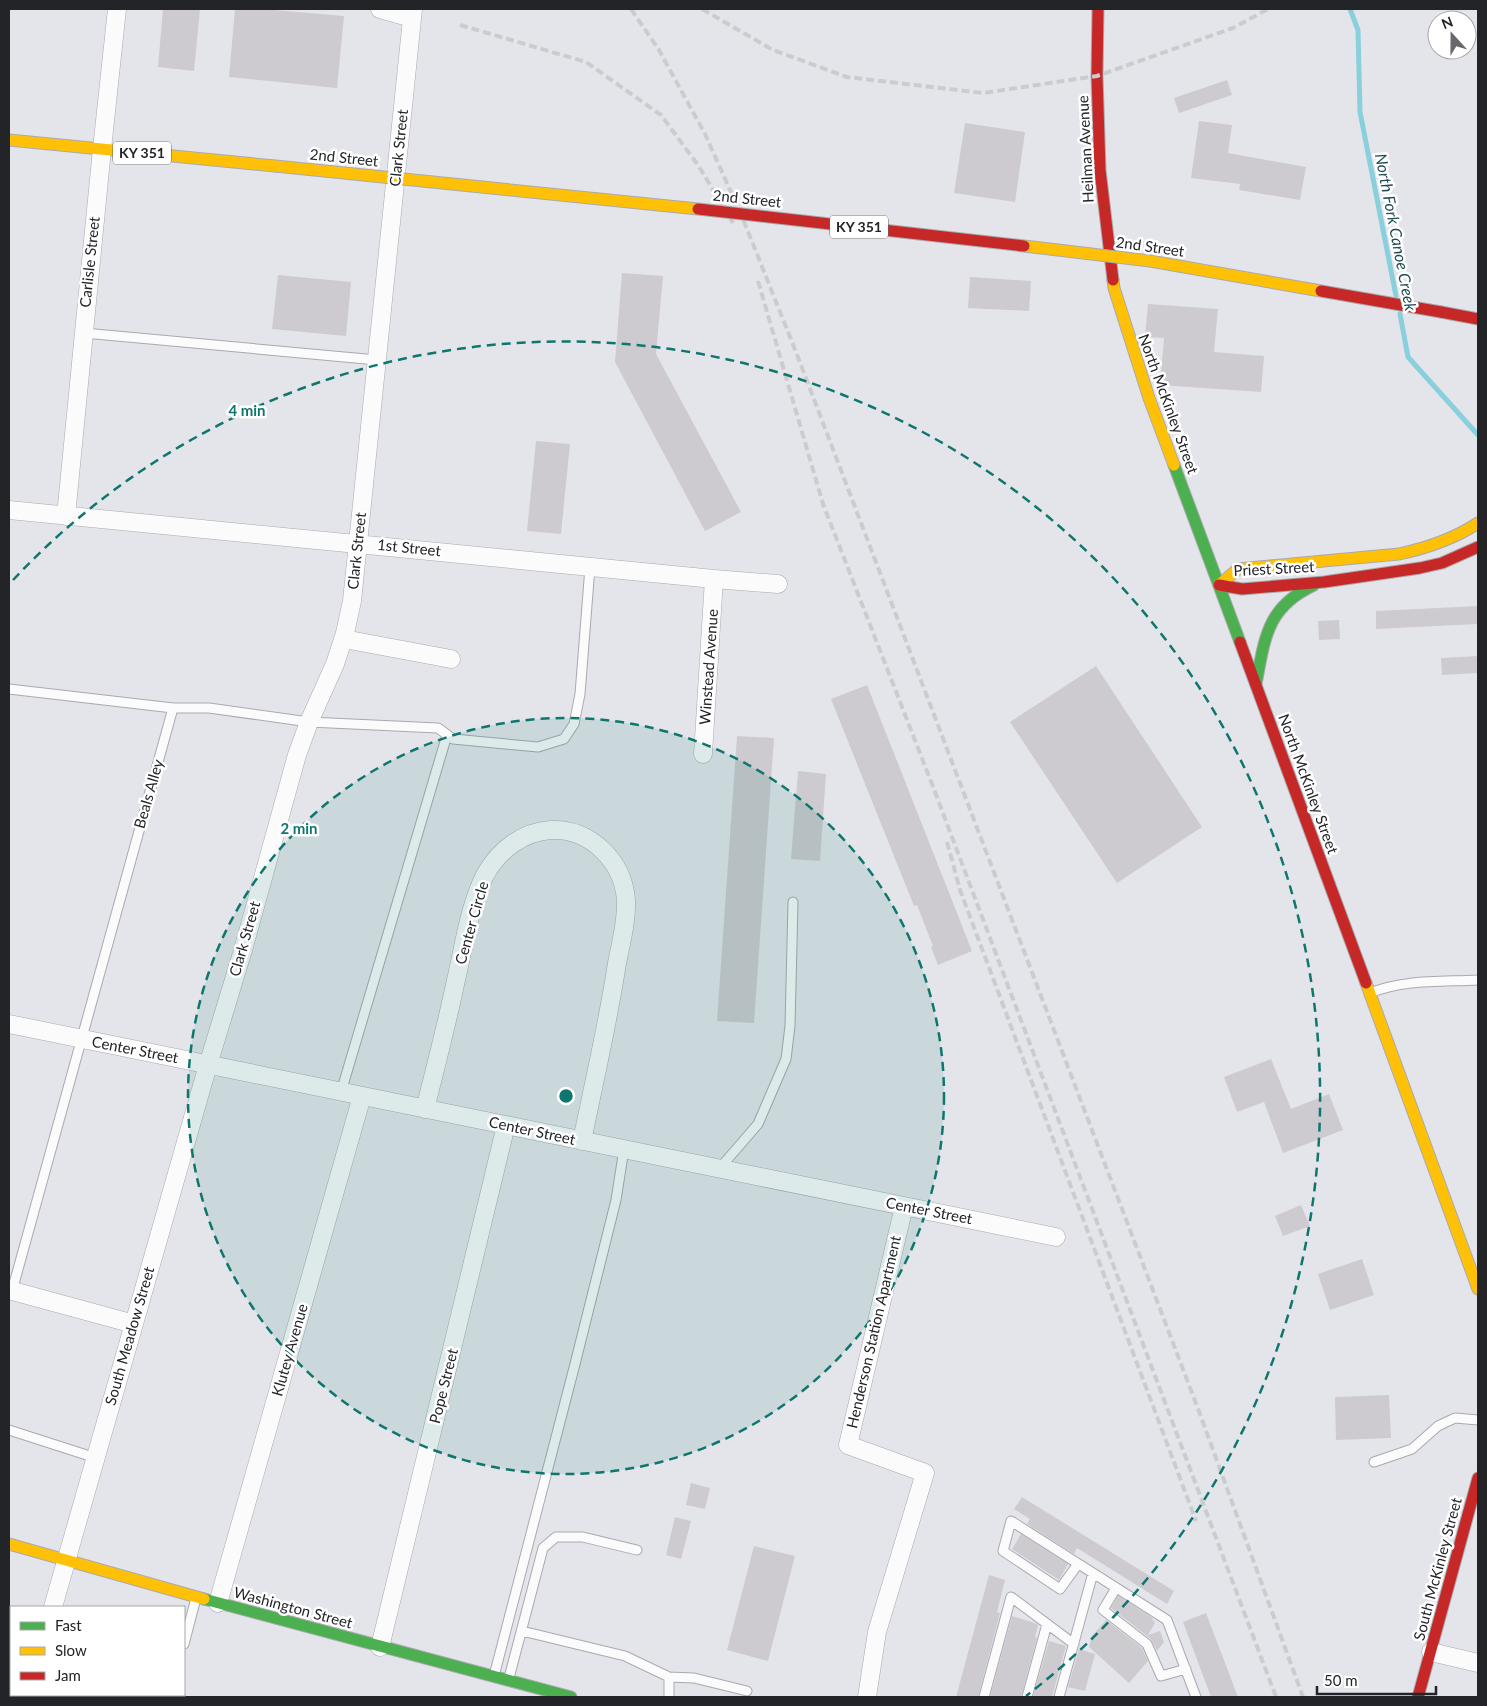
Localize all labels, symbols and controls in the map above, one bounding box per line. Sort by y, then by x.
north arrow [1427,10,1477,60]
text: N [1439,13,1455,32]
street label: Heilman Avenue [1073,95,1097,203]
street label: Clark Street [385,108,411,187]
road number: KY 351 [113,142,171,164]
street label: 2nd Street [309,144,380,170]
water label: North Fork Canoe Creek [1372,152,1421,313]
street label: 2nd Street [712,185,783,211]
street label: Carlisle Street [75,215,103,308]
road number: KY 351 [830,216,888,238]
street label: 2nd Street [1115,232,1186,260]
street label: North McKinley Street [1135,331,1203,477]
text: 4 min [228,401,266,419]
street label: Clark Street [343,511,369,590]
street label: 1st Street [376,535,442,559]
street label: Priest Street [1233,557,1316,579]
street label: Winstead Avenue [695,608,721,725]
street label: North McKinley Street [1275,711,1343,857]
street label: Beals Alley [130,757,167,830]
text: 2 min [280,819,318,837]
street label: Center Circle [451,879,492,966]
street label: Clark Street [225,898,264,978]
street label: Center Street [90,1032,181,1066]
centre of rings [557,1087,575,1105]
street label: Center Street [487,1112,578,1148]
street label: Center Street [884,1193,975,1227]
street label: Henderson Station Apartment [842,1233,904,1430]
street label: South Meadow Street [101,1264,158,1407]
street label: Klutey Avenue [267,1301,311,1398]
street label: Pope Street [425,1346,461,1425]
street label: South McKinley Street [1409,1495,1465,1642]
street label: Washington Street [232,1583,355,1632]
legend [10,1606,185,1696]
text: Fast [55,1616,82,1634]
text: Slow [55,1641,87,1659]
scale bar [1317,1664,1436,1696]
text: Jam [55,1666,81,1684]
text: 50 m [1324,1671,1358,1689]

